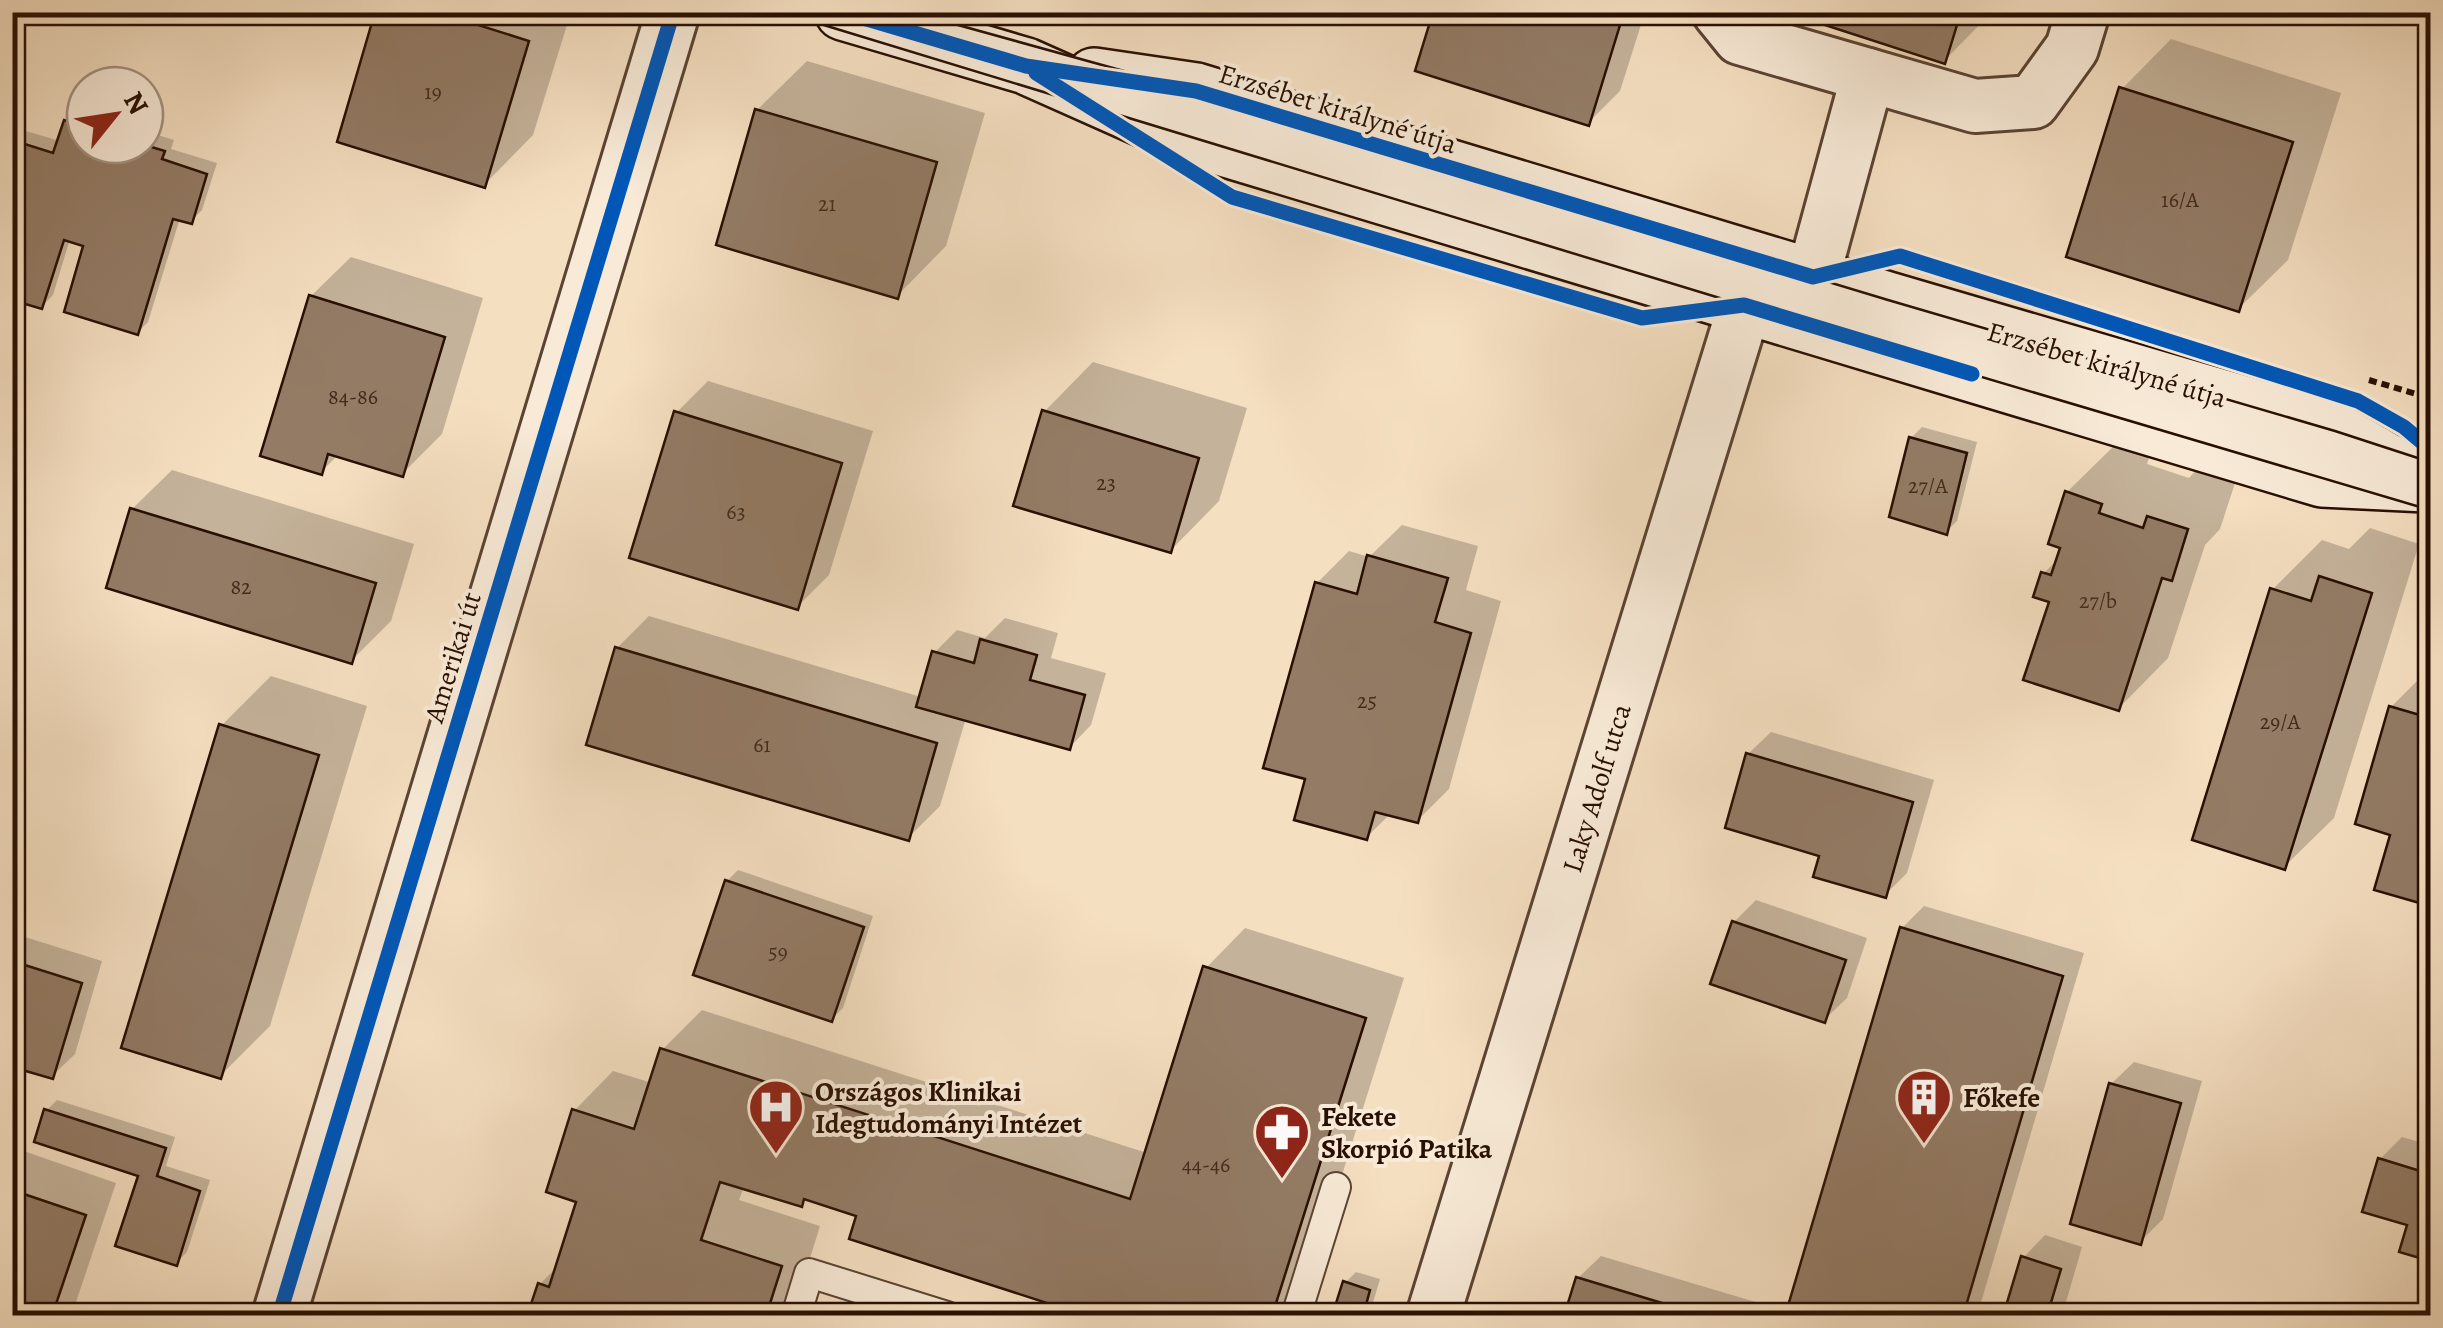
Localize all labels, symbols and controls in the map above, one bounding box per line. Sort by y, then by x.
street label: Erzsébet királyné útja [1214,55,1461,163]
north arrow [65,65,165,165]
house number: 19 [424,77,442,107]
text: N [114,85,157,121]
house number: 16/A [2161,185,2200,215]
house number: 21 [818,189,836,219]
street label: Erzsébet királyné útja [1983,313,2231,417]
house number: 84-86 [328,382,378,412]
house number: 23 [1096,468,1116,498]
house number: 27/A [1908,471,1949,501]
house number: 63 [726,497,746,527]
house number: 82 [230,572,252,602]
house number: 27/b [2079,586,2117,616]
street label: Amerikai út [415,587,491,728]
house number: 25 [1357,686,1377,716]
street label: Laky Adolf utca [1553,699,1641,877]
house number: 29/A [2260,707,2301,737]
house number: 61 [753,730,771,760]
house number: 59 [768,937,788,967]
building icon: Főkefe [1894,1067,1954,1146]
place label: Országos Klinikai Idegtudományi Intézet [815,1073,1082,1143]
hospital icon: Országos Klinikai Idegtudományi Intézet [746,1077,806,1156]
place label: Főkefe [1963,1079,2040,1117]
place label: Fekete Skorpió Patika [1321,1098,1493,1168]
pharmacy icon: Fekete Skorpió Patika [1252,1102,1312,1181]
house number: 44-46 [1182,1150,1230,1180]

